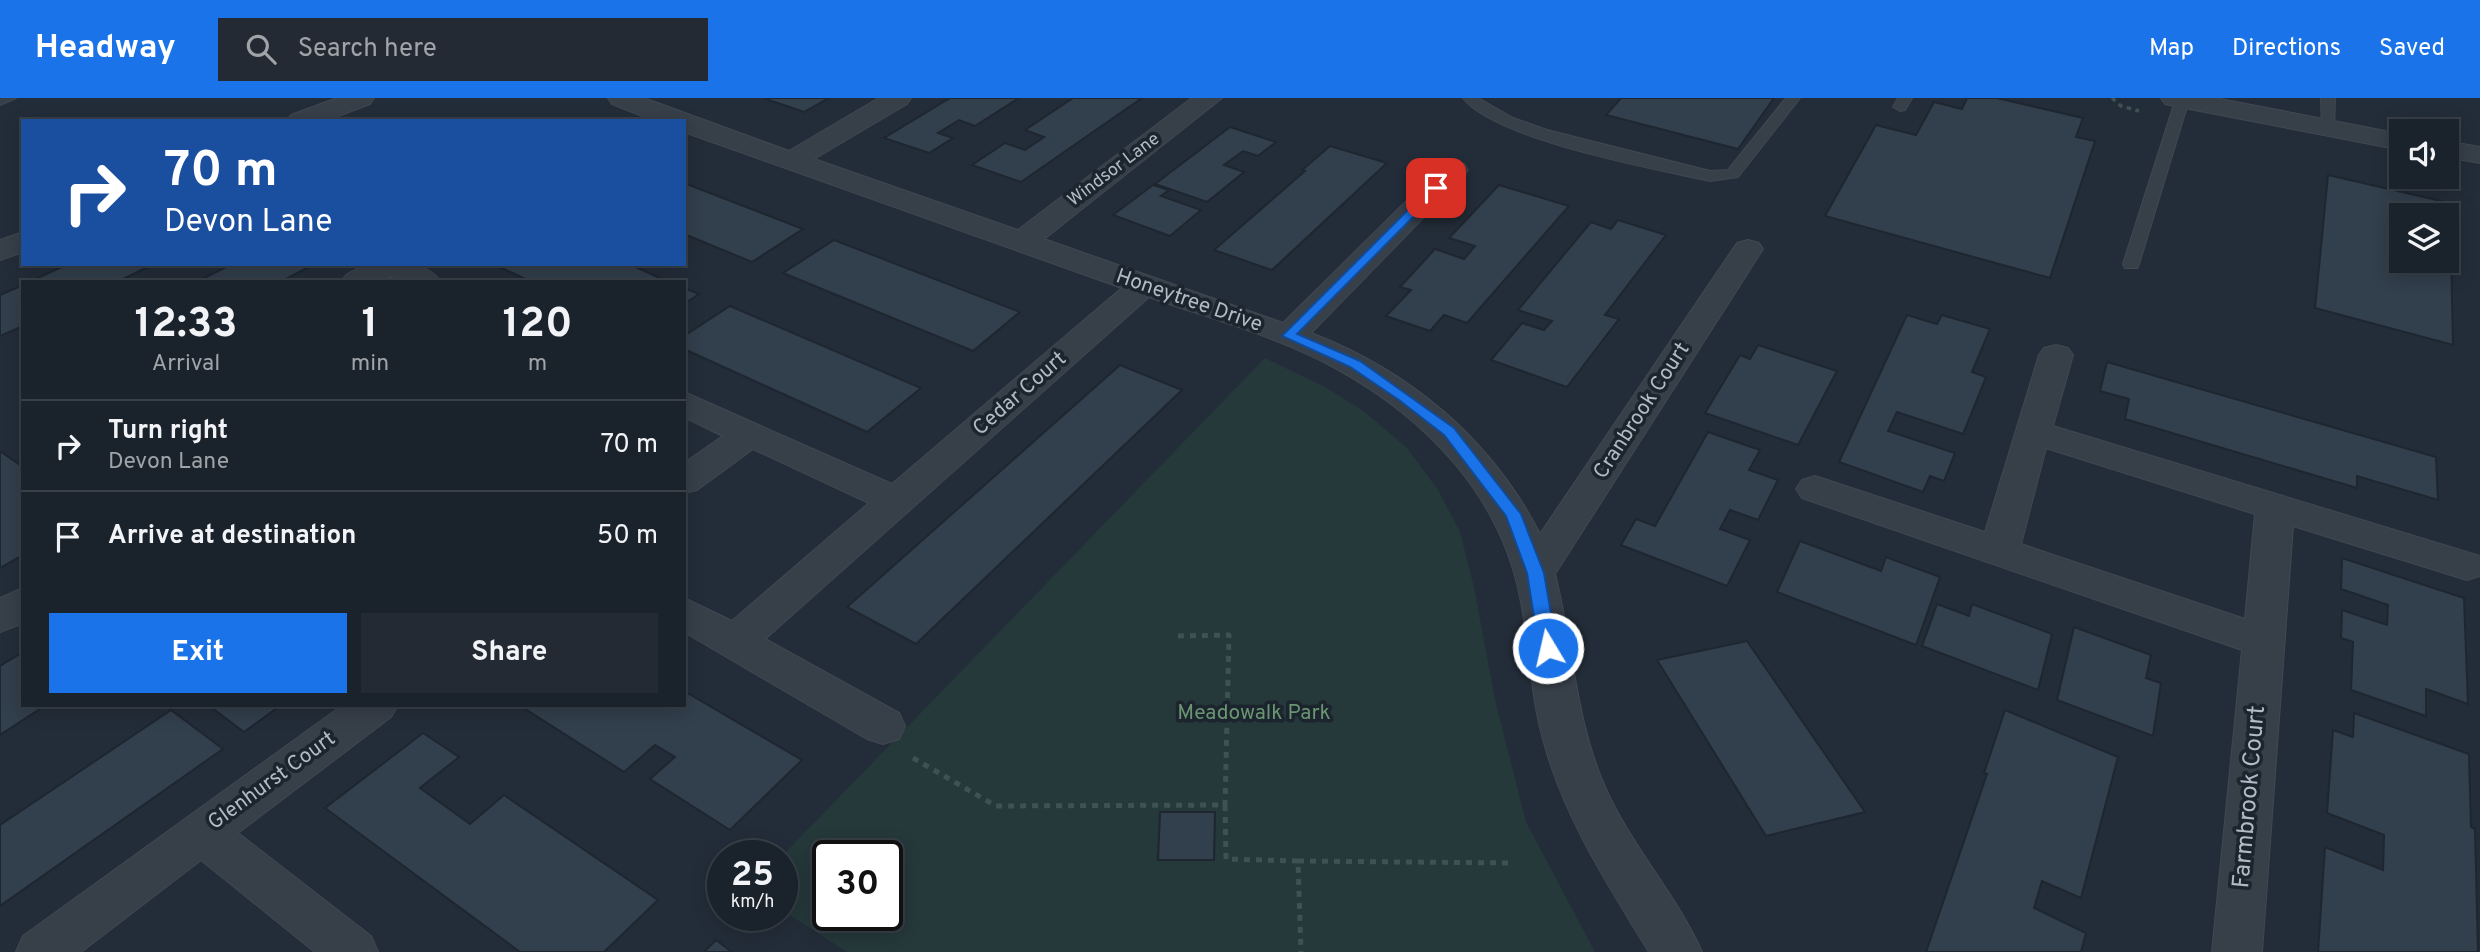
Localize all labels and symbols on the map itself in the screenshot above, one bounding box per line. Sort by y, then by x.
street label: Windsor Lane [1063,128,1165,212]
pin [1406,158,1466,218]
street label: Honeytree Drive [1112,263,1266,339]
street label: Cranbrook Court [1588,338,1696,484]
street label: Cedar Court [968,346,1072,442]
position arrow [1511,611,1585,685]
park label: Meadowalk Park [1177,700,1331,727]
street label: Farmbrook Court [2227,704,2273,890]
street label: Glenhurst Court [203,726,341,836]
speed limit sign: 30 [812,840,903,931]

